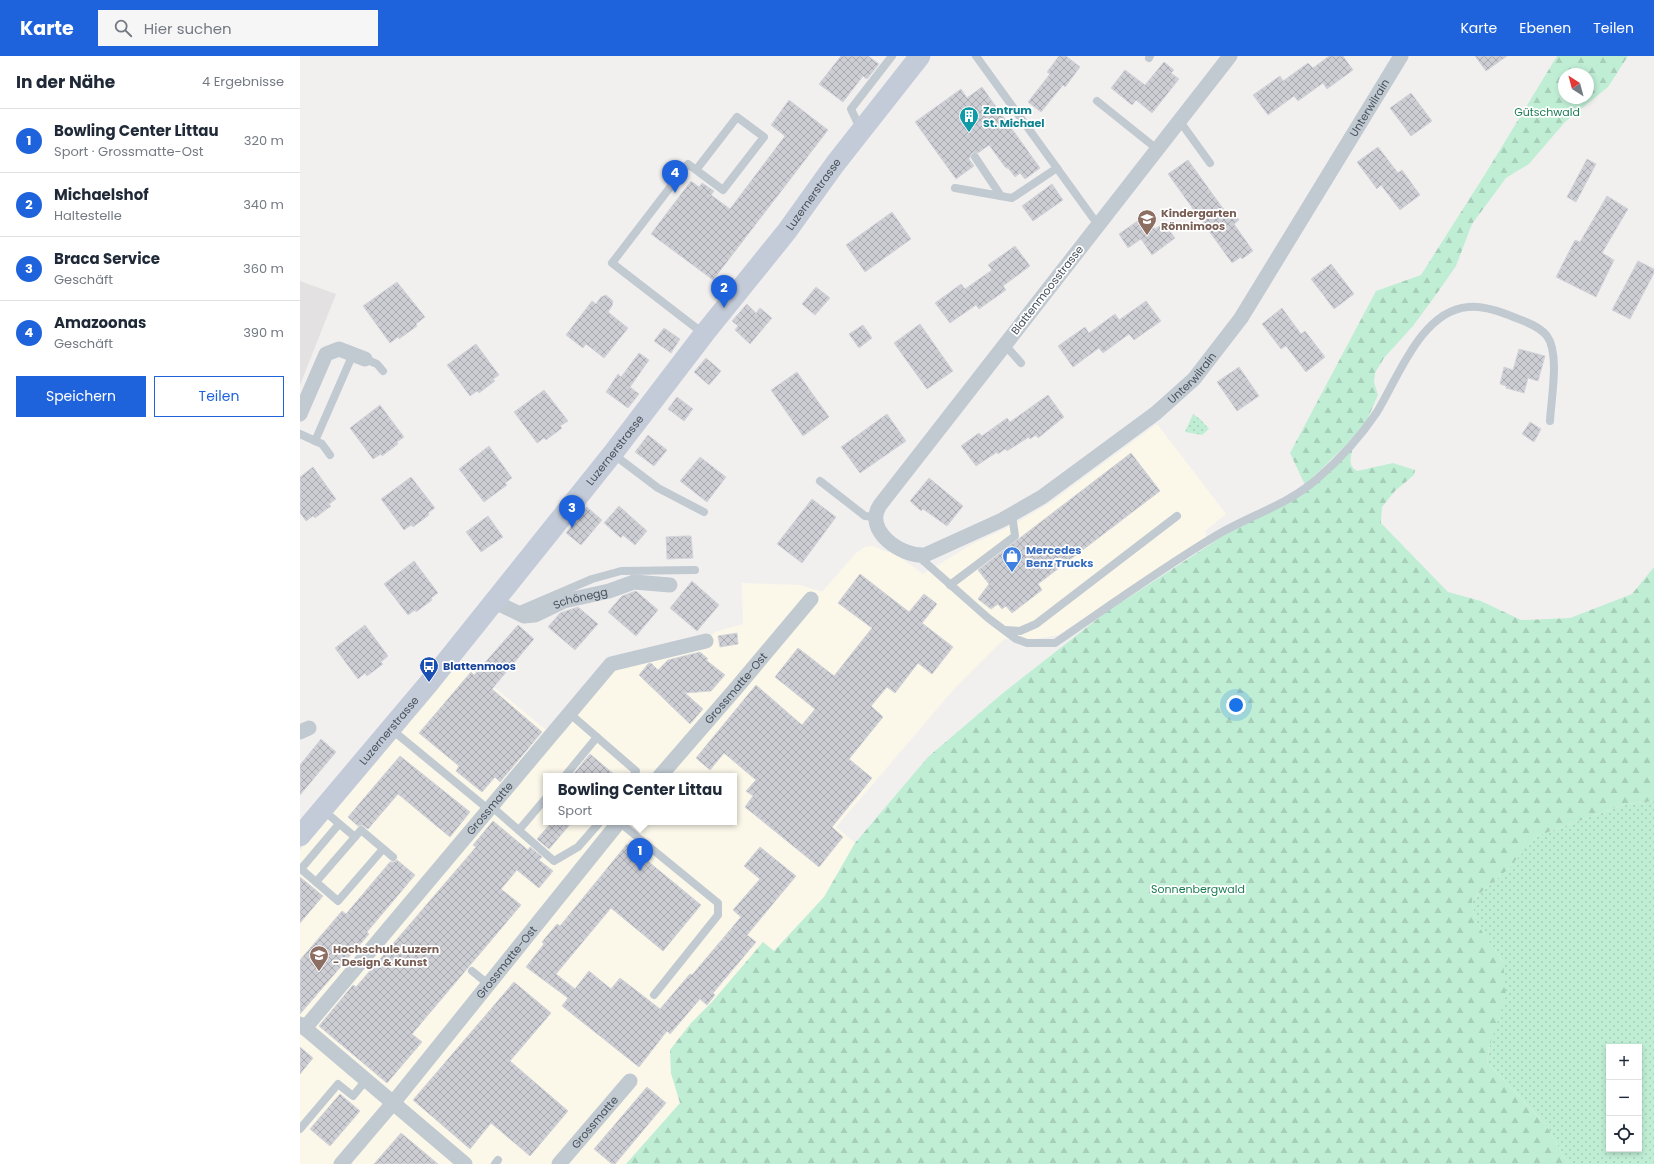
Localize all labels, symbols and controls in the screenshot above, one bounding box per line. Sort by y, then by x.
search box [98,10,378,46]
text: Karte [20,15,74,42]
icon: search [112,17,134,39]
text: Hier suchen [144,18,232,39]
text: Karte [1460,18,1497,38]
text: Ebenen [1519,18,1571,38]
text: Teilen [1593,18,1634,38]
north arrow [1558,68,1594,104]
text: In der Nähe [16,70,115,94]
text: 4 Ergebnisse [202,72,284,91]
street label: Unterwilrain [1346,76,1393,140]
place label: Zentrum St. Michael [983,102,1045,131]
park label: Gütschwald [1514,104,1580,120]
building icon: Zentrum St. Michael [958,105,980,133]
text: Bowling Center Littau [54,120,219,141]
text: 1 [27,131,31,150]
text: 320 m [244,131,284,150]
text: Sport · Grossmatte-Ost [54,142,203,161]
street label: Luzernerstrasse [782,155,845,234]
pin: 4 [662,160,688,193]
text: Michaelshof [54,184,149,205]
text: 2 [25,195,33,214]
text: 340 m [243,195,284,214]
place label: Kindergarten Rönnimoos [1161,205,1237,234]
text: Haltestelle [54,206,122,225]
school or university icon: Kindergarten Rönnimoos [1136,208,1158,236]
street label: Blattenmoosstrasse [1007,242,1087,338]
text: Braca Service [54,248,160,269]
text: 3 [25,259,33,278]
text: 360 m [243,259,284,278]
text: Geschäft [54,270,113,289]
pin: 2 [711,275,737,308]
text: Amazoonas [54,312,146,333]
text: 4 [25,323,33,342]
text: 390 m [243,323,284,342]
text: Geschäft [54,334,113,353]
street label: Unterwilrain [1164,349,1220,407]
button: Speichern [16,376,146,417]
button: Teilen [154,376,284,417]
street label: Luzernerstrasse [582,411,647,489]
pin: 3 [559,495,585,528]
place label: Mercedes Benz Trucks [1026,542,1093,571]
shop icon: Mercedes Benz Trucks [1001,545,1023,573]
street label: Schönegg [550,584,609,613]
street label: Grossmatte-Ost [701,649,771,727]
bus stop icon: Blattenmoos [418,655,440,683]
place label: Blattenmoos [443,658,516,674]
street label: Luzernerstrasse [355,693,423,768]
your location [1226,695,1246,715]
popup [543,773,737,825]
street label: Grossmatte [463,778,517,838]
text: Bowling Center Littau [558,779,722,800]
text: Sport [558,801,592,820]
pin: 1 [627,838,653,871]
park label: Sonnenbergwald [1151,881,1245,897]
street label: Grossmatte-Ost [472,922,541,1002]
place label: Hochschule Luzern - Design & Kunst [333,941,439,970]
school or university icon: Hochschule Luzern - Design & Kunst [308,944,330,972]
map controls [1606,1044,1642,1152]
button: + [1606,1044,1642,1080]
button: − [1606,1080,1642,1116]
street label: Grossmatte [568,1092,622,1152]
button: locate [1606,1116,1642,1152]

